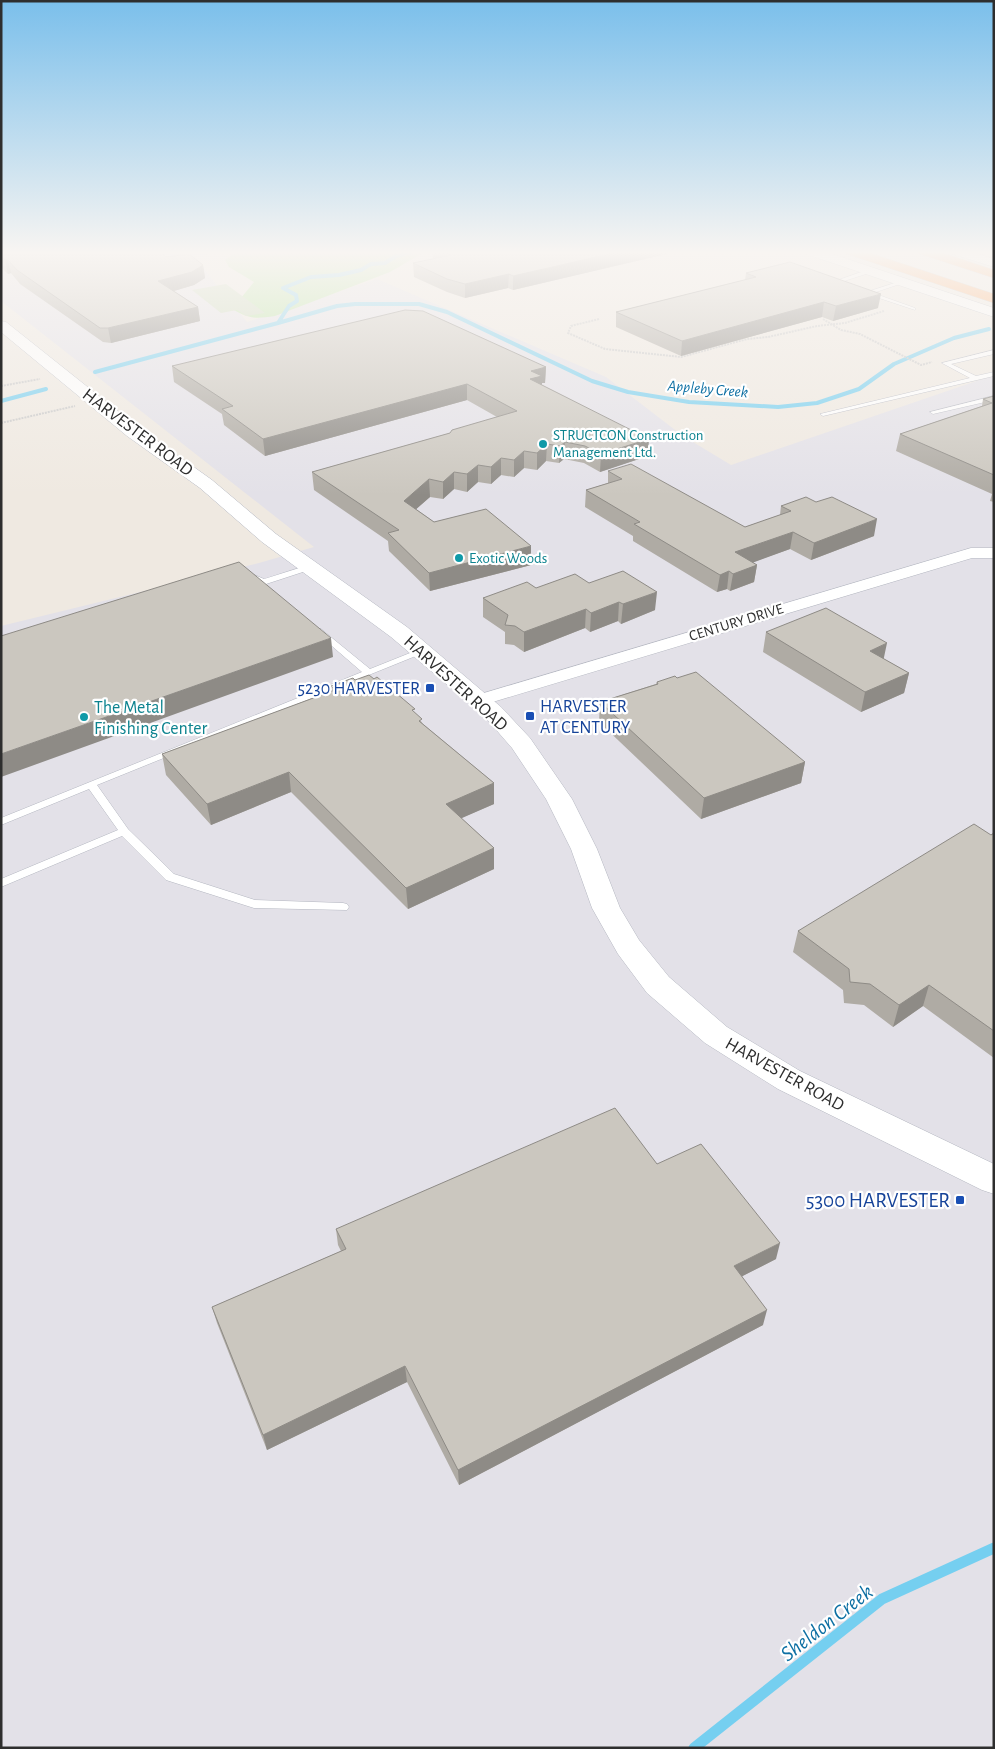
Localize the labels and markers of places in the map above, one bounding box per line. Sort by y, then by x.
place label: STRUCTCON Construction Management Ltd. [553,428,704,460]
marker: STRUCTCON Construction Management Ltd. [537,438,549,450]
place label: Exotic Woods [469,551,547,566]
marker: Exotic Woods [453,552,465,564]
place label: 5230 HARVESTER [298,680,420,698]
marker: 5230 HARVESTER [424,682,436,694]
place label: HARVESTER AT CENTURY [540,698,631,737]
place label: The Metal Finishing Center [94,699,208,738]
marker: HARVESTER AT CENTURY [524,710,536,722]
marker: The Metal Finishing Center [78,711,90,723]
place label: 5300 HARVESTER [806,1190,950,1211]
marker: 5300 HARVESTER [954,1194,966,1206]

